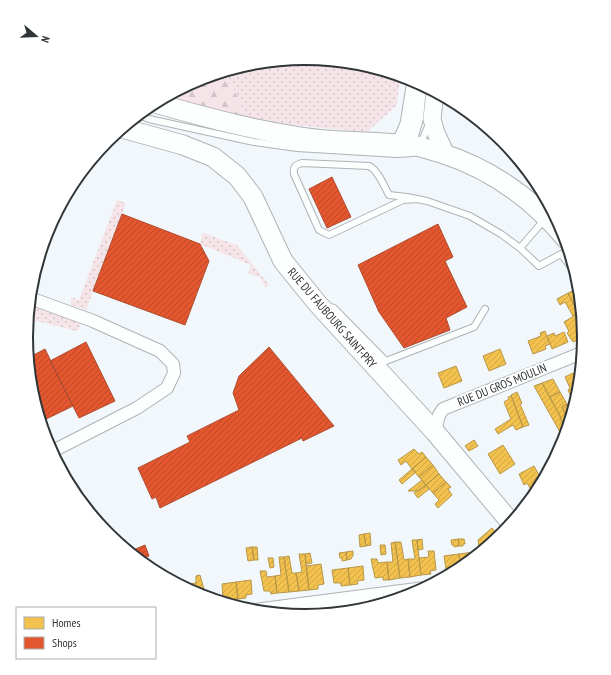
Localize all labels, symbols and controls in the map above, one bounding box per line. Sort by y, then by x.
north arrow [16,16,56,56]
text: N [38,34,53,44]
street label: RUE DU FAUBOURG SAINT-PRY [285,265,380,371]
street label: RUE DU GROS MOULIN [455,360,549,409]
legend [16,607,156,659]
text: Homes [52,615,80,630]
text: Shops [52,635,77,650]

